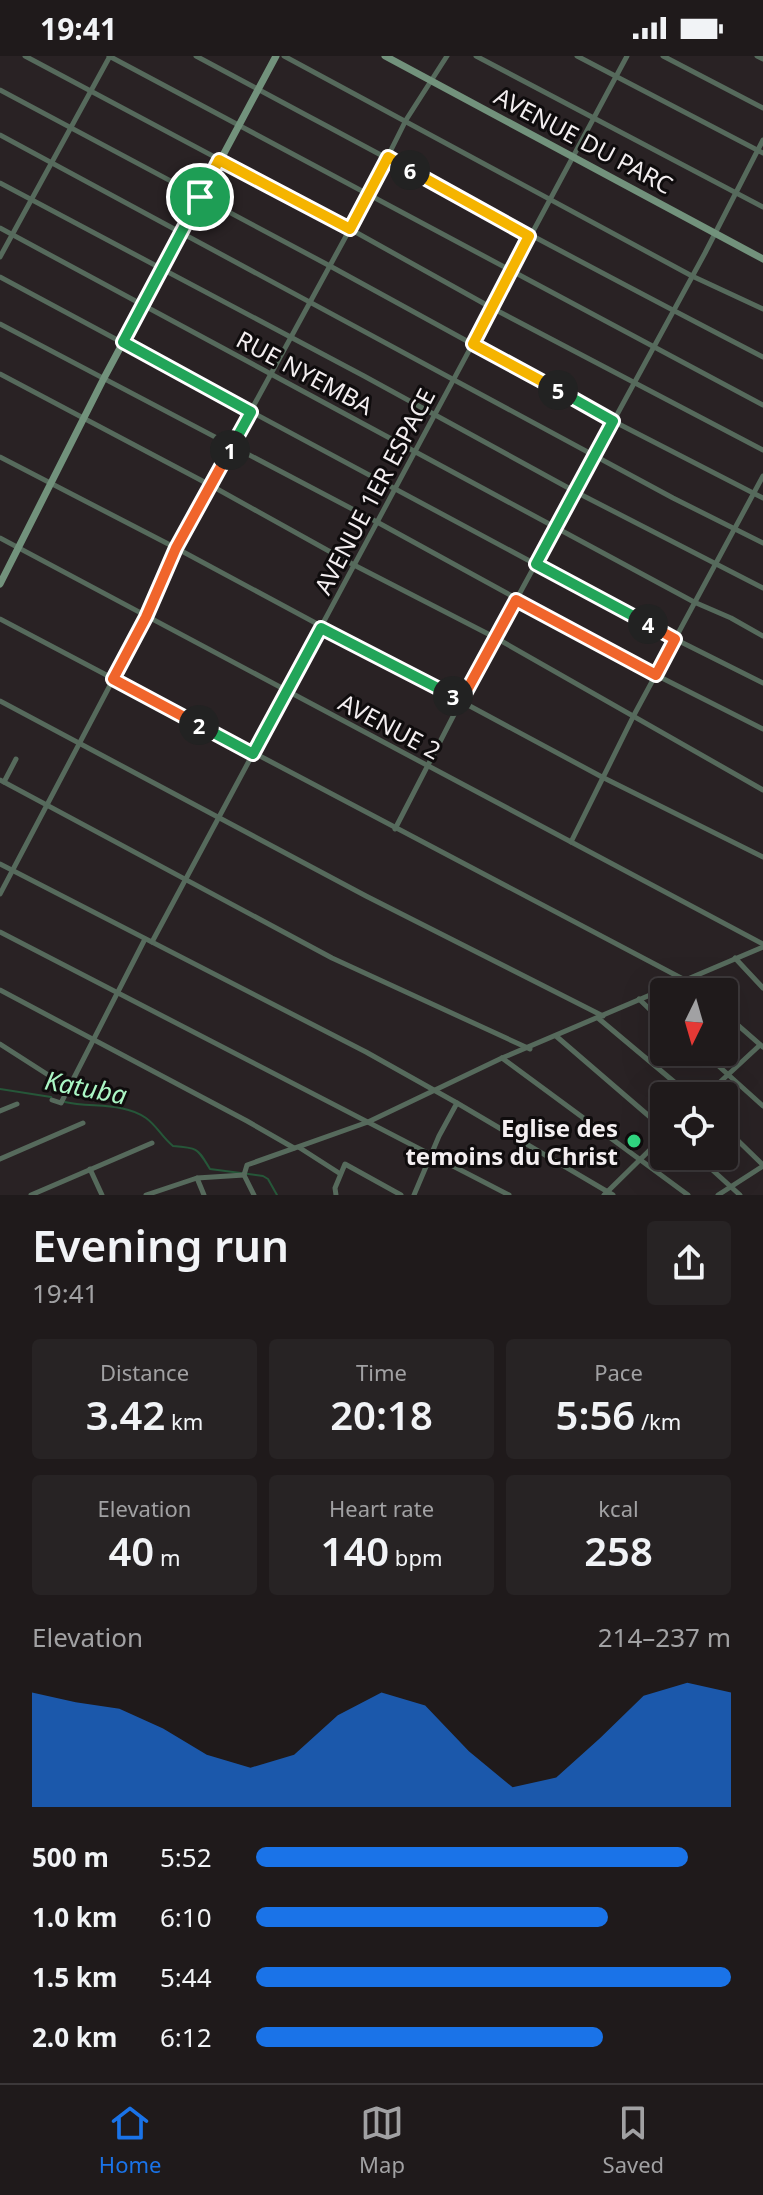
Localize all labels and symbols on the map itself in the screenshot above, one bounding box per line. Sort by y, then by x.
street label: AVENUE DU PARC [489,79,679,201]
pin: 6 [390,150,430,190]
pin [166,163,234,231]
street label: RUE NYEMBA [231,322,380,422]
pin: 5 [538,370,578,410]
street label: AVENUE 1ER ESPACE [306,382,442,600]
pin: 1 [210,430,250,470]
pin: 4 [628,604,668,644]
pin: 3 [433,676,473,716]
street label: AVENUE 2 [333,685,447,767]
pin: 2 [179,705,219,745]
north arrow [650,978,738,1066]
water label: Katuba [42,1061,130,1113]
place label: Eglise des temoins du Christ [405,1111,618,1172]
marker: Eglise des temoins du Christ [625,1132,643,1150]

